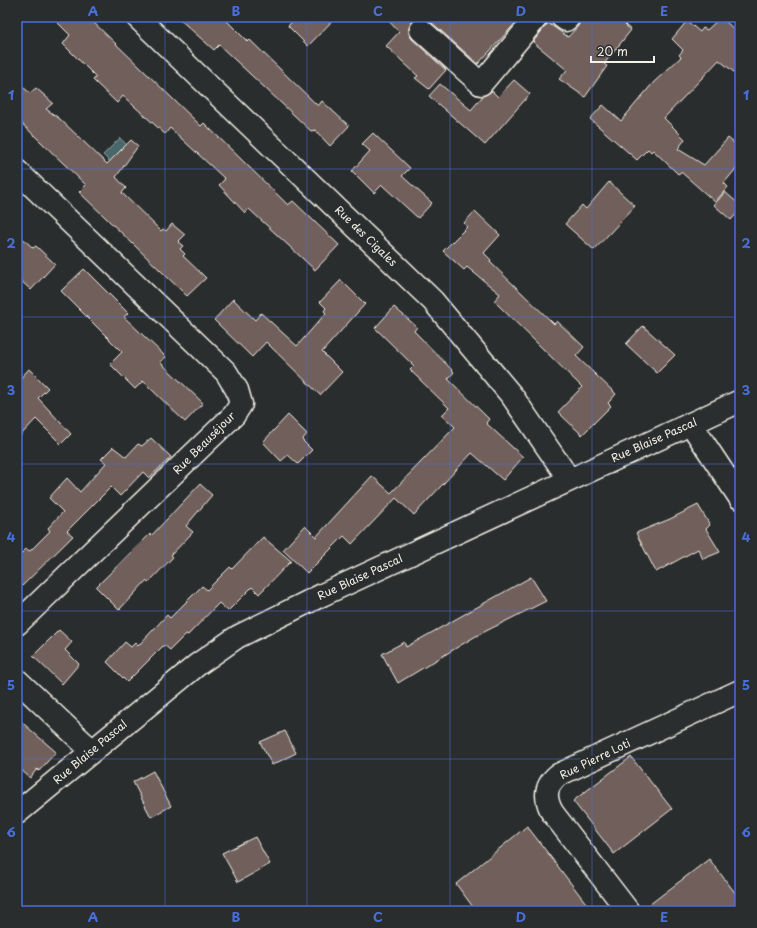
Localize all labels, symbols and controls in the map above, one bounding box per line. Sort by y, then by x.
text: A [88,1,98,20]
text: B [232,1,241,20]
text: C [373,1,383,20]
text: D [516,1,526,20]
text: E [660,1,668,20]
scale bar [591,38,654,64]
text: 20 m [597,42,628,60]
text: 1 [8,85,14,104]
text: 1 [743,85,749,104]
street label: Rue des Cigales [331,201,401,270]
text: 2 [6,233,16,252]
text: 2 [741,233,751,252]
text: 3 [7,380,16,399]
text: 3 [742,380,751,399]
street label: Rue Beauséjour [168,407,239,478]
street label: Rue Blaise Pascal [608,413,699,466]
text: 4 [7,527,16,546]
text: 4 [742,527,751,546]
street label: Rue Blaise Pascal [314,549,405,604]
text: 5 [7,675,15,694]
text: 5 [742,675,750,694]
street label: Rue Blaise Pascal [49,715,130,788]
street label: Rue Pierre Loti [556,734,633,783]
text: 6 [6,822,16,841]
text: 6 [741,822,751,841]
text: A [88,907,98,926]
text: B [232,907,241,926]
text: C [373,907,383,926]
text: D [516,907,526,926]
text: E [660,907,668,926]

